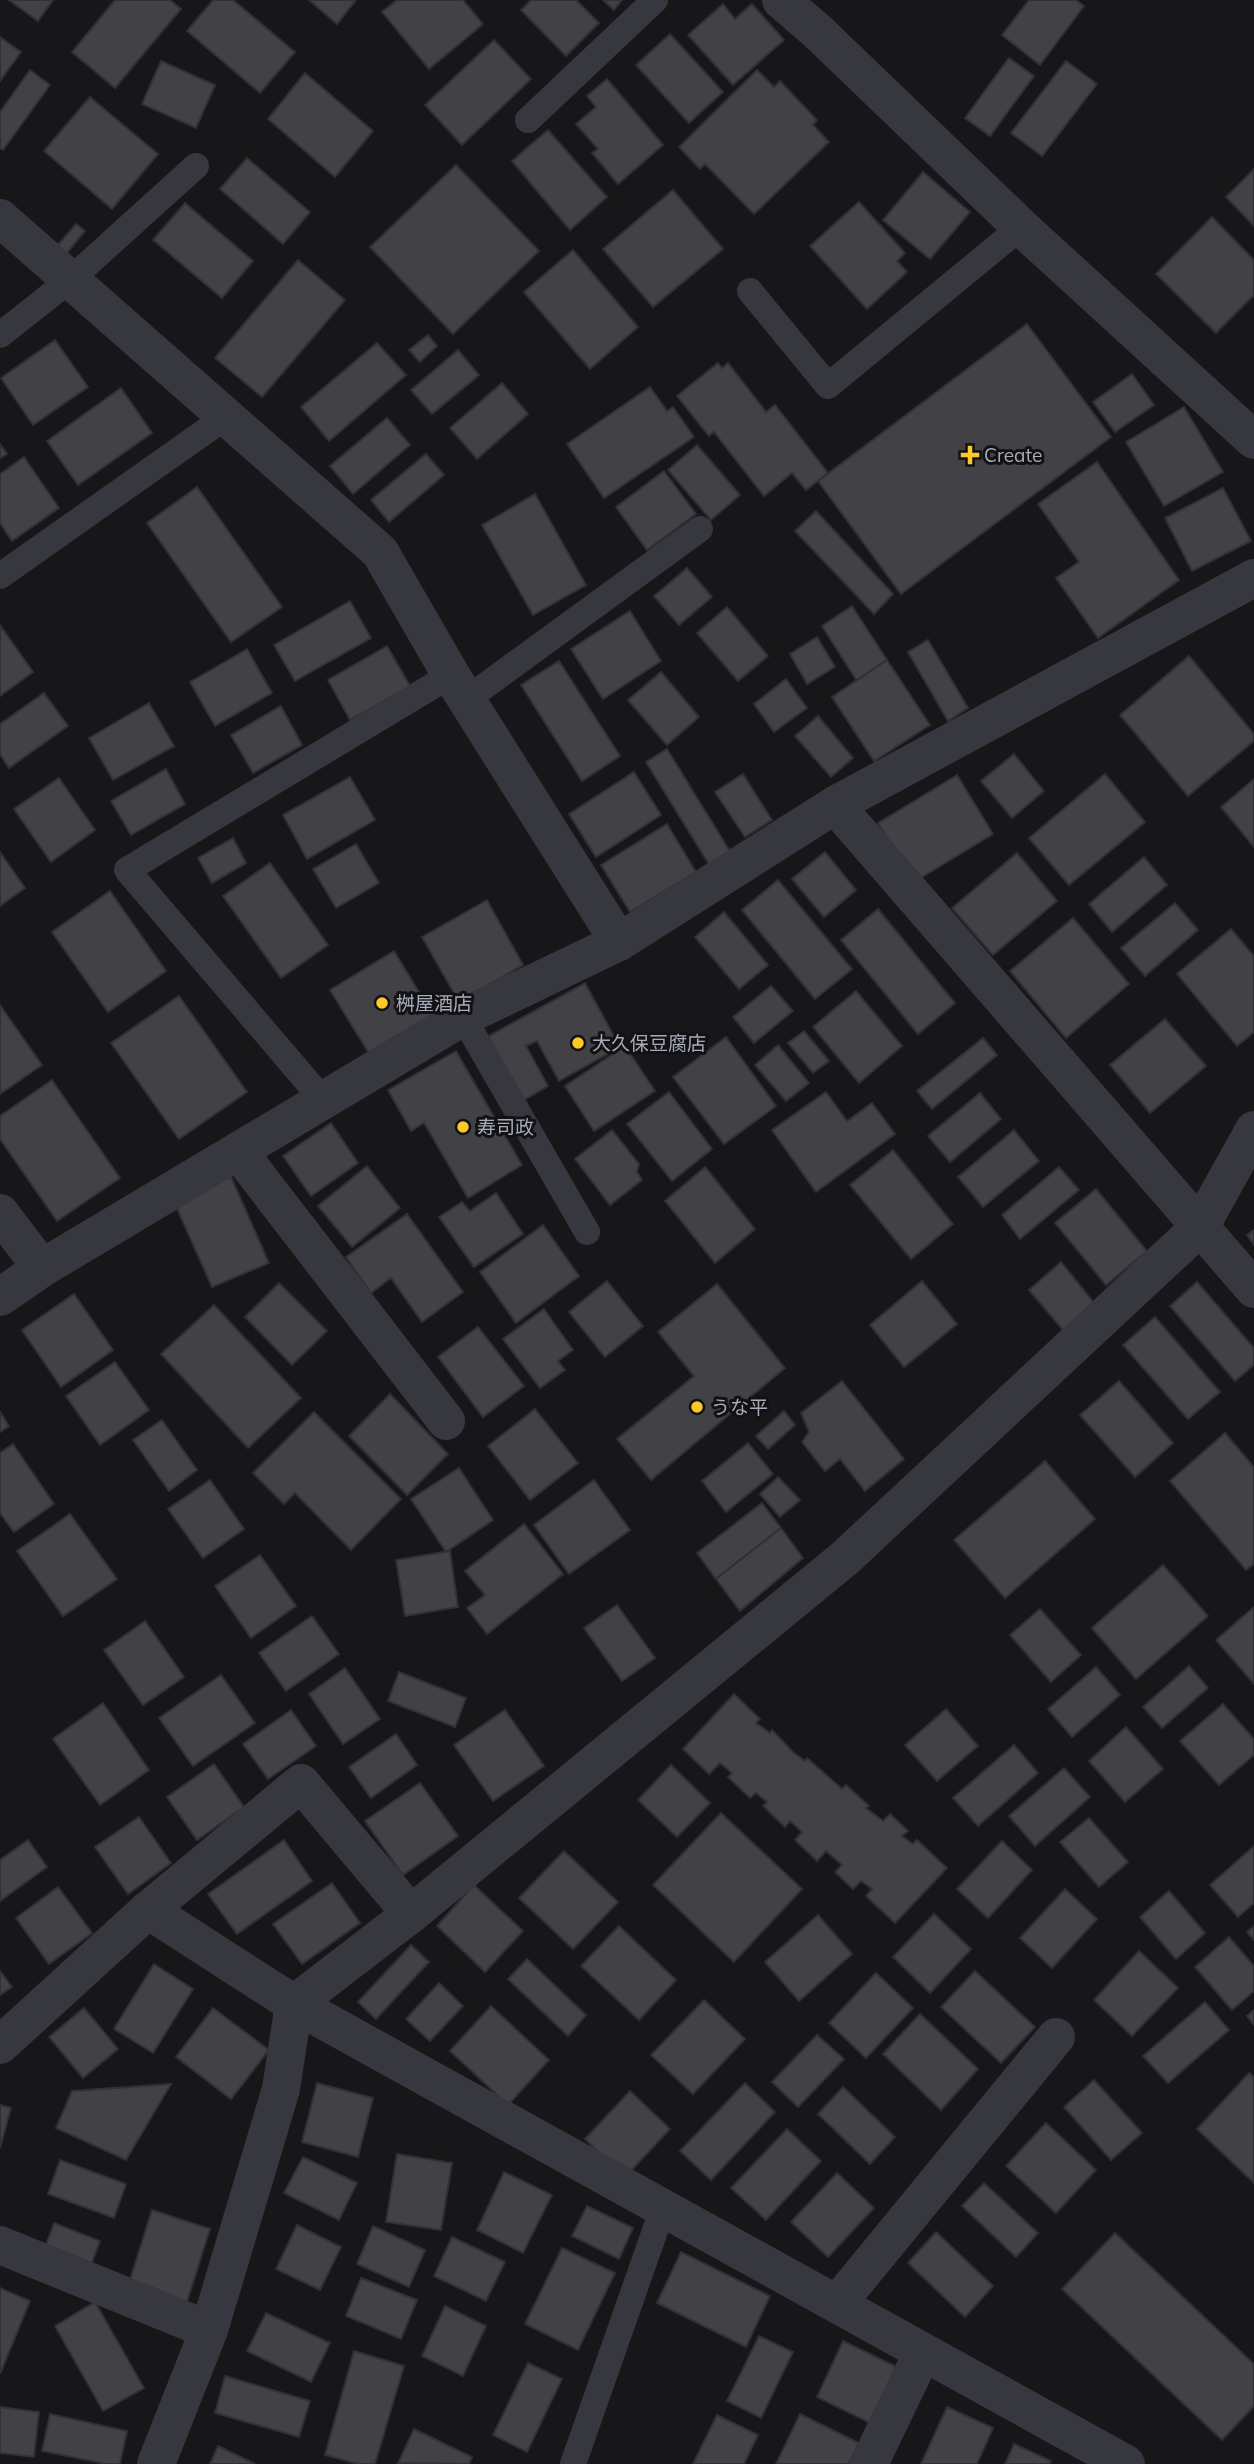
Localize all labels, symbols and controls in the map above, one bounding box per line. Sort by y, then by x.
place label: Create [984,443,1042,467]
marker: Create [962,447,978,463]
place label: 桝屋酒店 [396,991,472,1015]
marker: 桝屋酒店 [374,995,390,1011]
place label: 大久保豆腐店 [592,1031,706,1055]
marker: 大久保豆腐店 [570,1035,586,1051]
place label: 寿司政 [477,1115,534,1139]
marker: 寿司政 [455,1119,471,1135]
place label: うな平 [711,1395,768,1419]
marker: うな平 [689,1399,705,1415]

